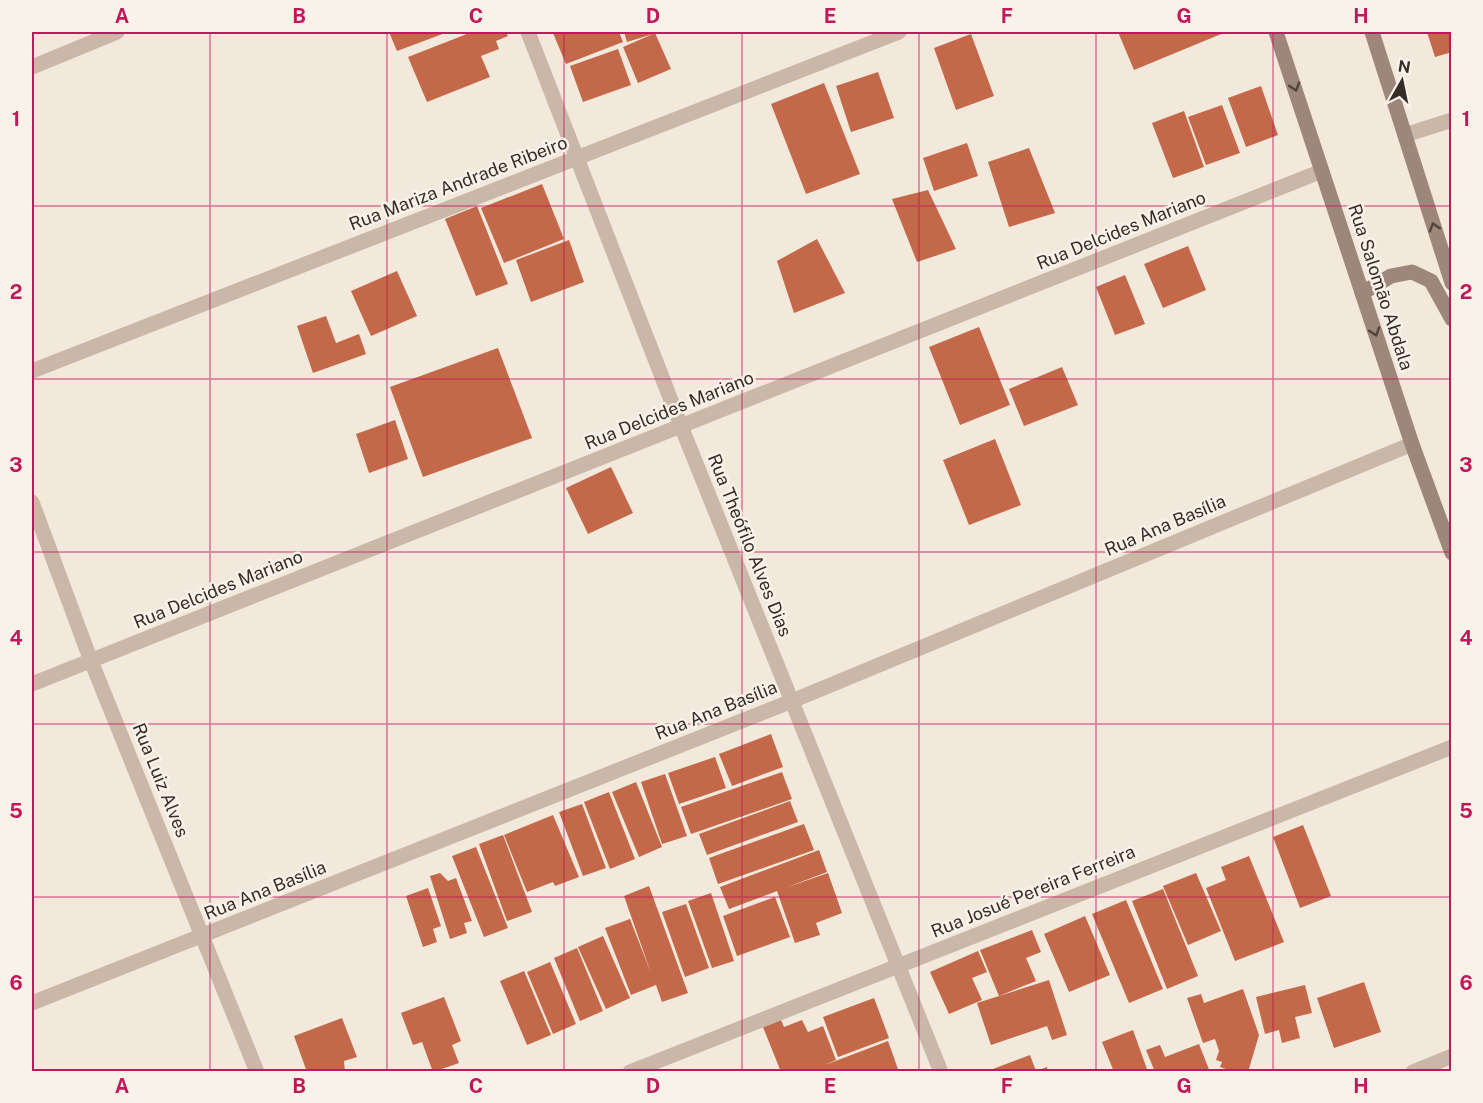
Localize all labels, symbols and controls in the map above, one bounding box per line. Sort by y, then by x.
text: A [115,4,129,28]
text: B [292,4,306,28]
text: C [469,4,483,28]
text: D [646,4,660,28]
text: E [824,4,836,28]
text: F [1001,4,1013,28]
text: G [1176,4,1192,28]
text: H [1353,4,1369,28]
north arrow [1372,51,1432,111]
text: N [1397,56,1412,77]
one-way arrow [1287,81,1300,92]
text: 1 [12,107,20,131]
text: 1 [1462,107,1470,131]
street label: Rua Mariza Andrade Ribeiro [346,132,570,234]
street label: Rua Delcides Mariano [1033,186,1209,274]
street label: Rua Salomão Abdala [1344,201,1418,373]
one-way arrow [1429,222,1441,233]
text: 2 [10,280,22,304]
text: 2 [1460,280,1472,304]
one-way arrow [1368,326,1380,337]
street label: Rua Delcides Mariano [581,366,757,454]
street label: Rua Theófilo Alves Dias [704,451,796,639]
text: 3 [9,453,23,477]
text: 3 [1459,453,1473,477]
street label: Rua Ana Basília [1101,490,1229,560]
street label: Rua Delcides Mariano [130,545,306,633]
text: 4 [9,626,23,650]
text: 4 [1459,626,1473,650]
street label: Rua Ana Basília [652,676,780,744]
street label: Rua Luiz Alves [129,720,193,840]
text: 5 [9,799,23,823]
text: 5 [1459,799,1473,823]
street label: Rua Josué Pereira Ferreira [928,840,1138,942]
street label: Rua Ana Basília [201,856,329,924]
text: 6 [9,971,23,995]
text: 6 [1459,971,1473,995]
text: A [115,1074,129,1098]
text: B [292,1074,306,1098]
text: C [469,1074,483,1098]
text: D [646,1074,660,1098]
text: E [824,1074,836,1098]
text: F [1001,1074,1013,1098]
text: G [1176,1074,1192,1098]
text: H [1353,1074,1369,1098]

